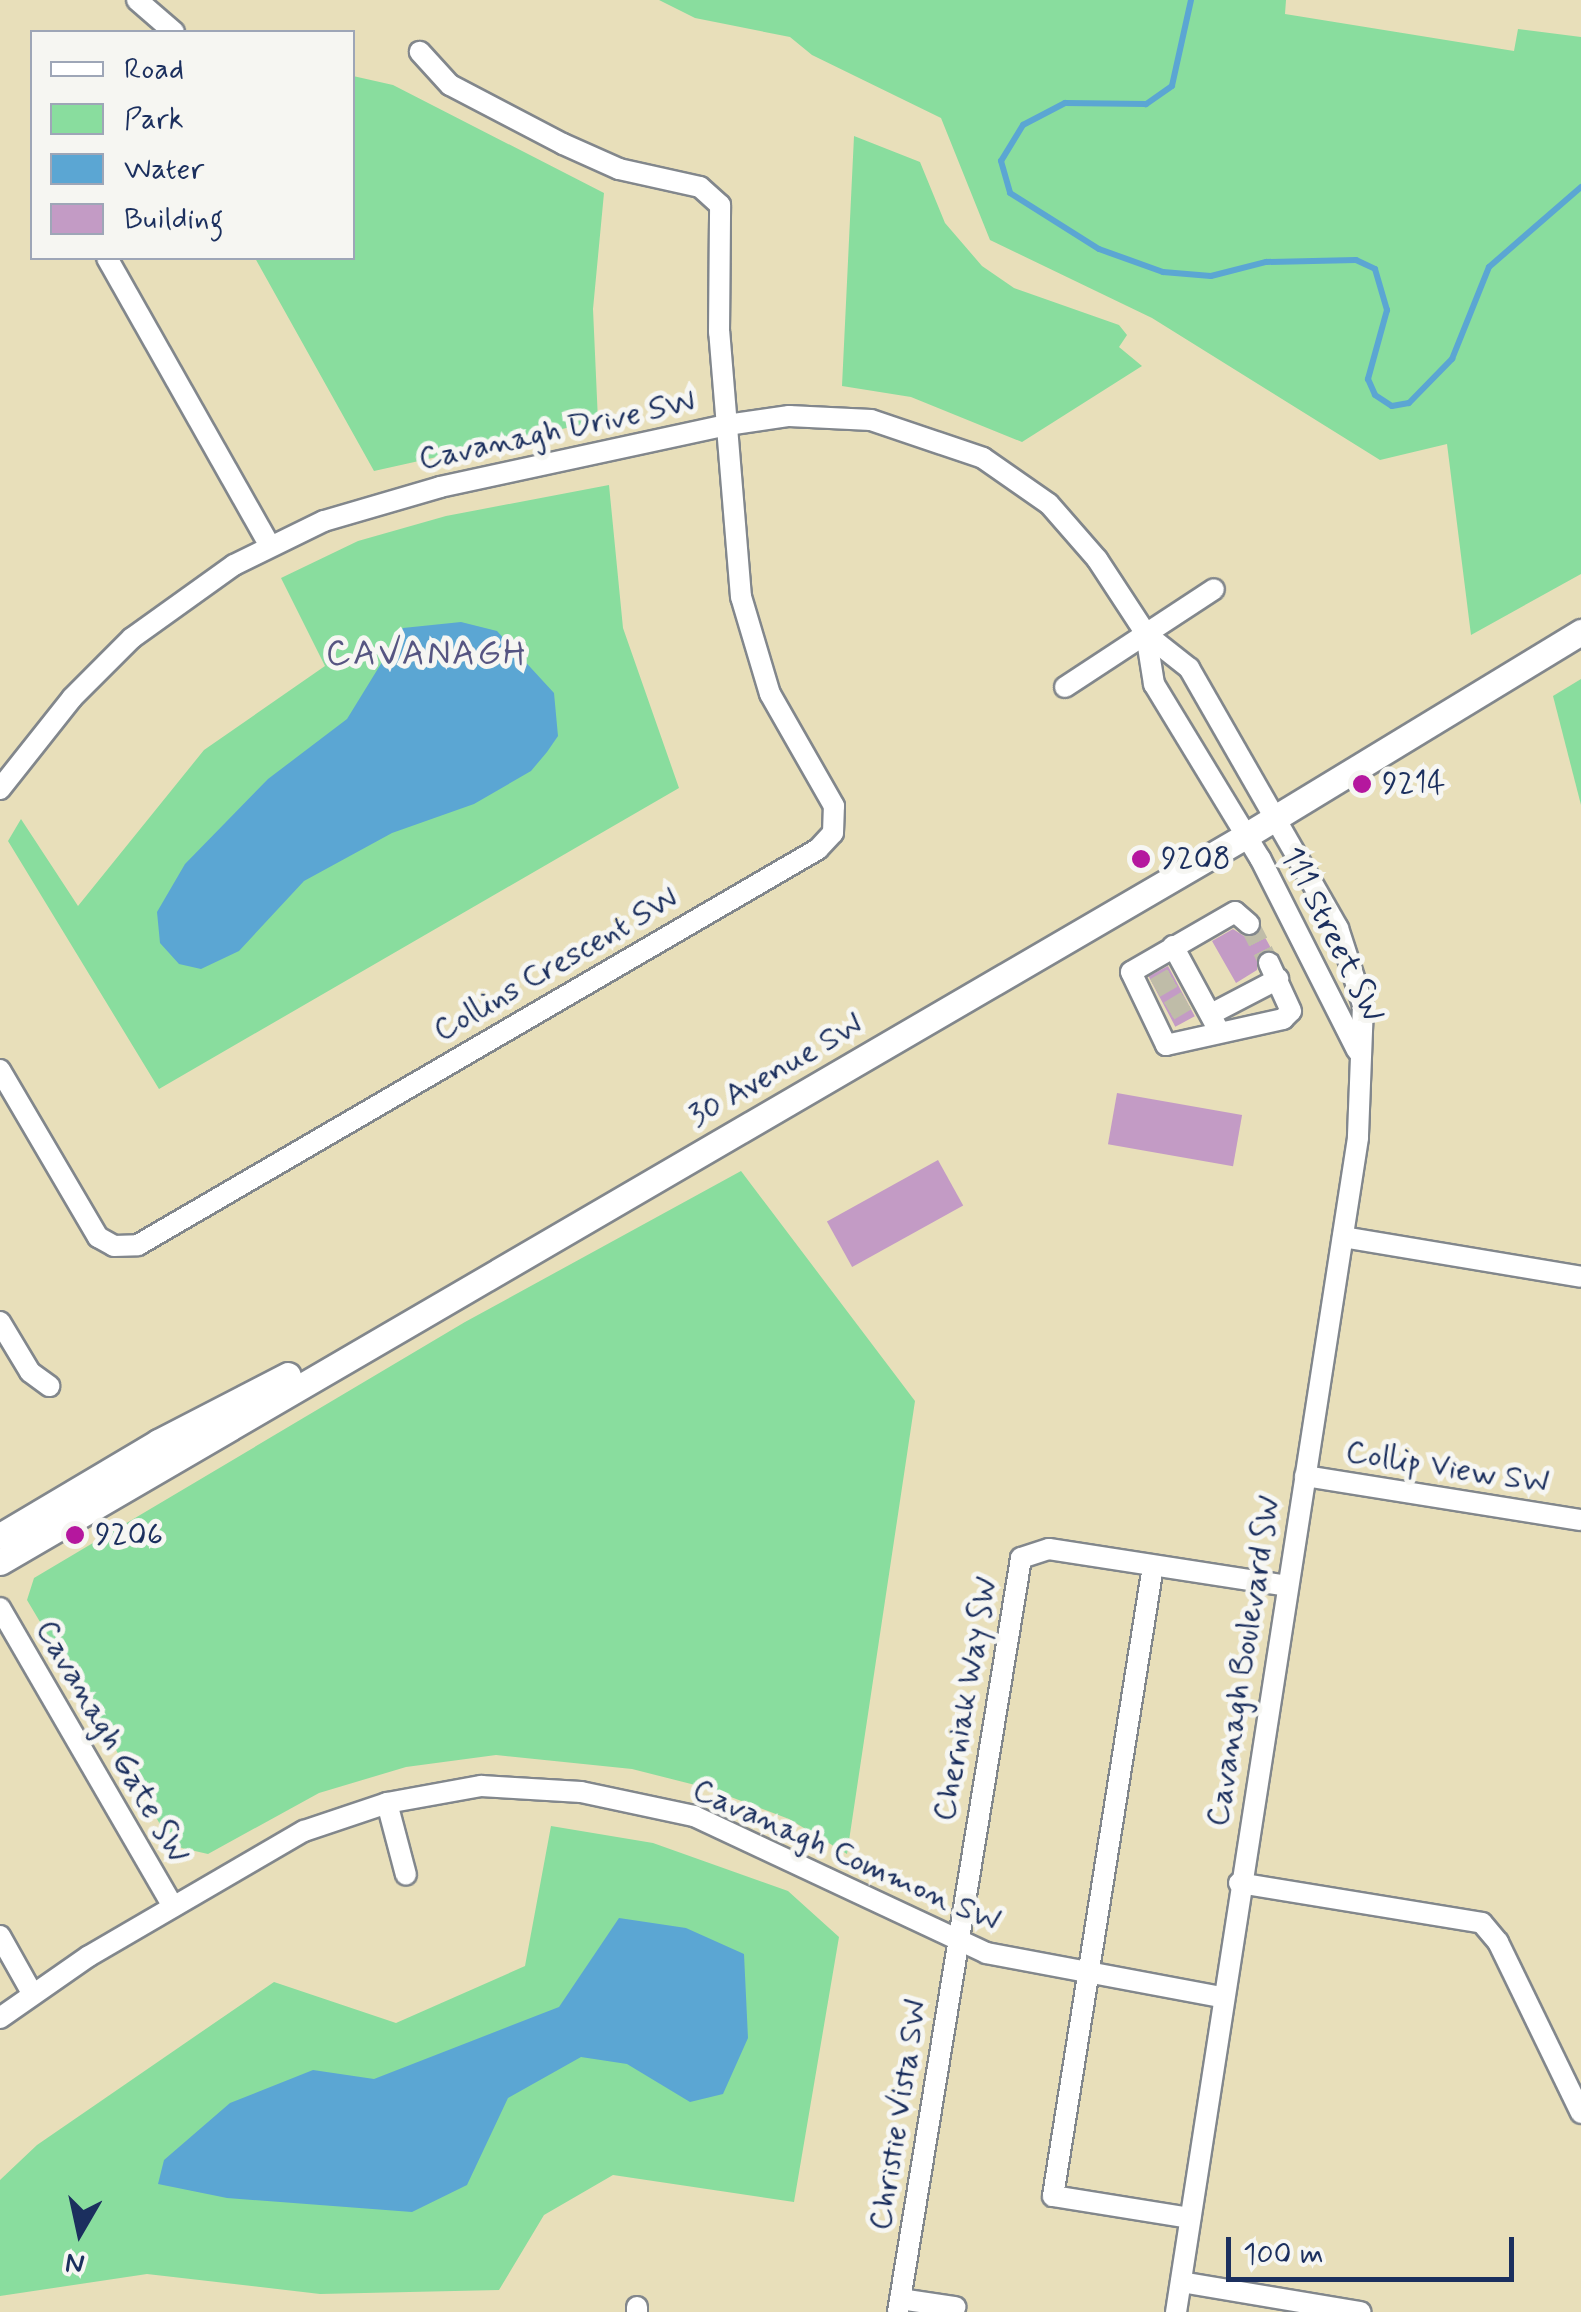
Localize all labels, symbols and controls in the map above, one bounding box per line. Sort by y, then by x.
legend [30,30,355,260]
text: Road [124,50,184,89]
text: Park [124,100,184,139]
text: Water [124,150,204,189]
text: Building [124,200,223,239]
street label: Cavanagh Drive SW [418,384,696,478]
district label: CAVANAGH [328,633,526,675]
place label: 9214 [1382,765,1446,803]
marker: 9214 [1351,773,1373,795]
place label: 9208 [1161,840,1231,878]
street label: 111 Street SW [1271,840,1393,1030]
marker: 9208 [1130,848,1152,870]
street label: Collins Crescent SW [426,879,686,1051]
street label: 30 Avenue SW [682,1006,870,1136]
street label: Collip View SW [1345,1433,1549,1503]
street label: Cavanagh Boulevard SW [1199,1494,1289,1828]
place label: 9206 [95,1516,163,1554]
marker: 9206 [64,1524,86,1546]
street label: Cherniak Way SW [925,1571,1007,1827]
street label: Cavanagh Gate SW [29,1617,195,1867]
street label: Cavanagh Common SW [685,1770,1007,1942]
street label: Christie Vista SW [862,1997,936,2233]
north arrow [30,2182,130,2282]
scale bar [1231,2217,1518,2279]
text: 100 m [1243,2235,1324,2274]
text: N [63,2242,87,2282]

